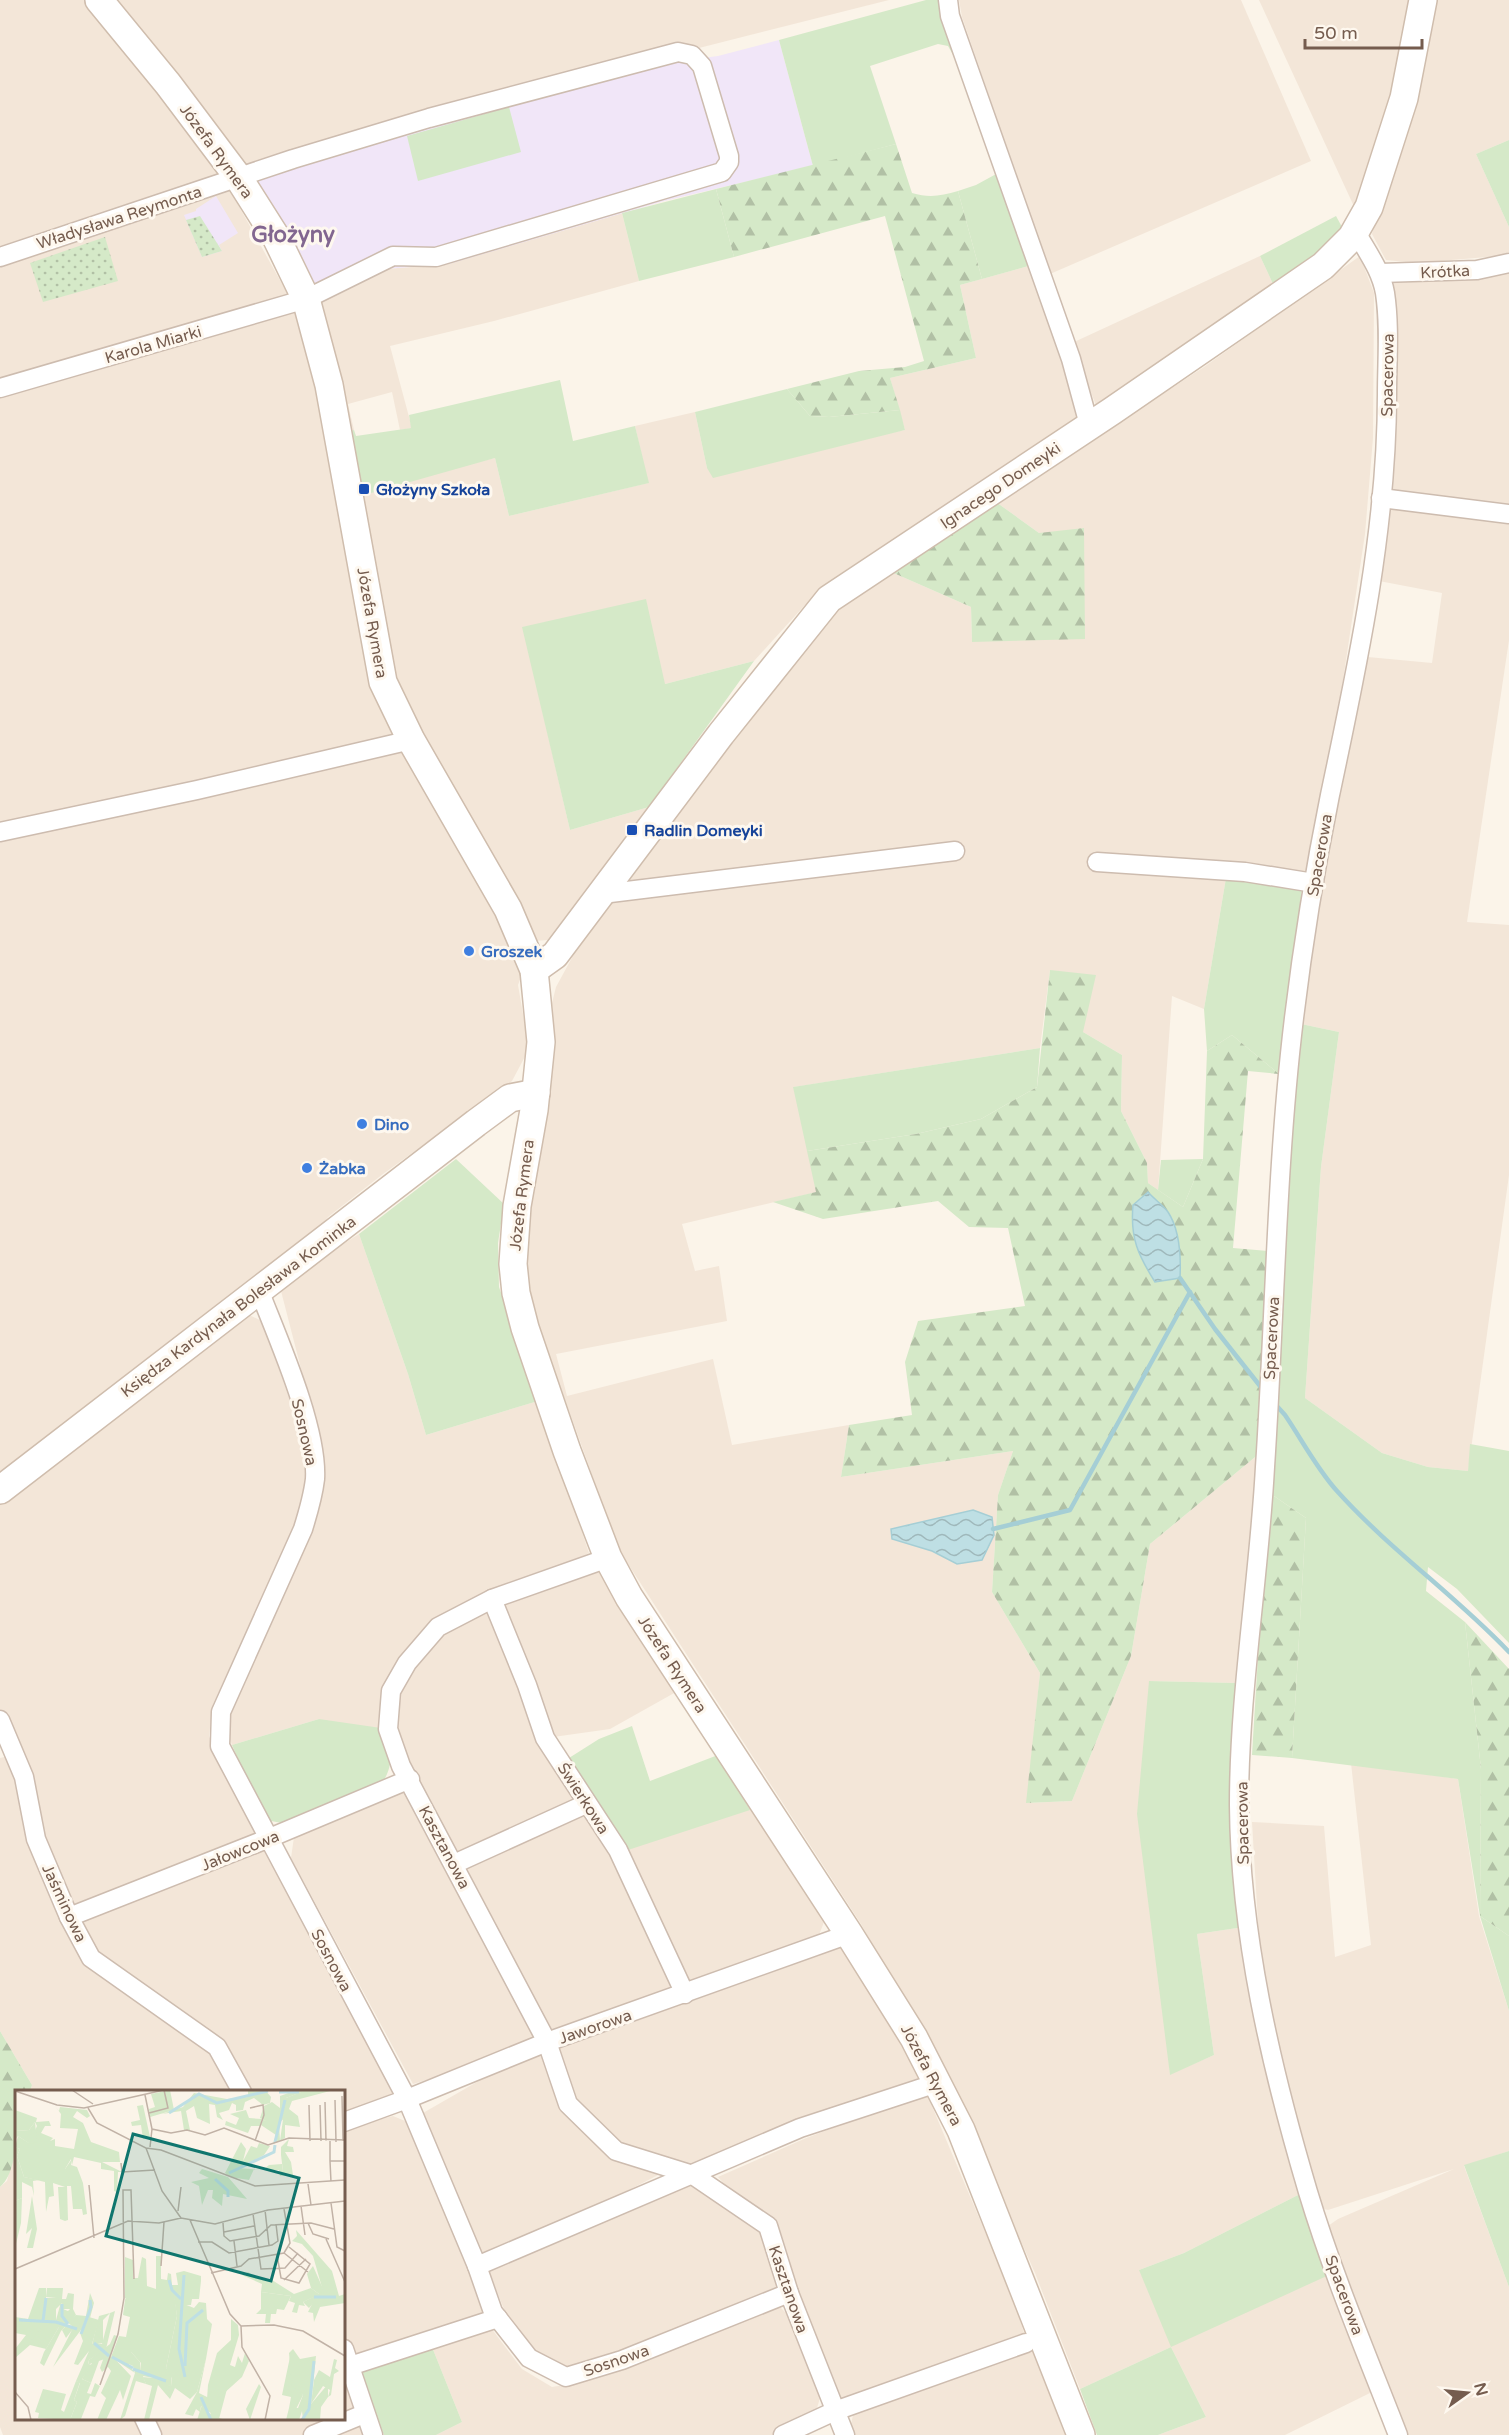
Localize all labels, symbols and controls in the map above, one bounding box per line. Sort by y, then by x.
scale bar [1305,12,1422,50]
text: 50 m [1314,22,1358,44]
street label: Józefa Rymera [175,100,257,203]
street label: Władysława Reymonta [34,182,204,254]
district label: Głożyny [251,222,335,248]
street label: Krótka [1420,261,1471,283]
street label: Karola Miarki [103,322,204,368]
street label: Spacerowa [1377,333,1399,417]
street label: Ignacego Domeyki [936,438,1065,534]
place label: Głożyny Szkoła [376,480,490,500]
marker: Głożyny Szkoła [357,482,371,496]
street label: Józefa Rymera [352,566,392,680]
street label: Spacerowa [1303,812,1337,898]
place label: Radlin Domeyki [644,821,763,841]
marker: Radlin Domeyki [625,823,639,837]
place label: Groszek [481,942,542,962]
marker: Groszek [462,944,476,958]
place label: Dino [374,1115,410,1135]
marker: Dino [355,1117,369,1131]
street label: Józefa Rymera [505,1138,539,1252]
place label: Żabka [319,1159,366,1179]
marker: Żabka [300,1161,314,1175]
street label: Księdza Kardynała Bolesława Kominka [117,1212,360,1402]
street label: Spacerowa [1260,1296,1284,1380]
street label: Sosnowa [287,1397,321,1468]
street label: Józefa Rymera [633,1612,711,1717]
street label: Świerkowa [553,1759,614,1838]
street label: Spacerowa [1232,1781,1254,1865]
street label: Kasztanowa [414,1802,474,1893]
street label: Jałowcowa [198,1826,282,1876]
street label: Jaśminowa [37,1861,91,1946]
street label: Sosnowa [306,1926,356,1995]
street label: Jaworowa [556,2005,634,2049]
street label: Józefa Rymera [896,2021,966,2130]
inset map [15,2090,345,2420]
street label: Kasztanowa [764,2243,812,2336]
street label: Spacerowa [1320,2253,1368,2338]
street label: Sosnowa [581,2340,652,2382]
north arrow [1437,2363,1497,2423]
text: N [1469,2381,1492,2398]

